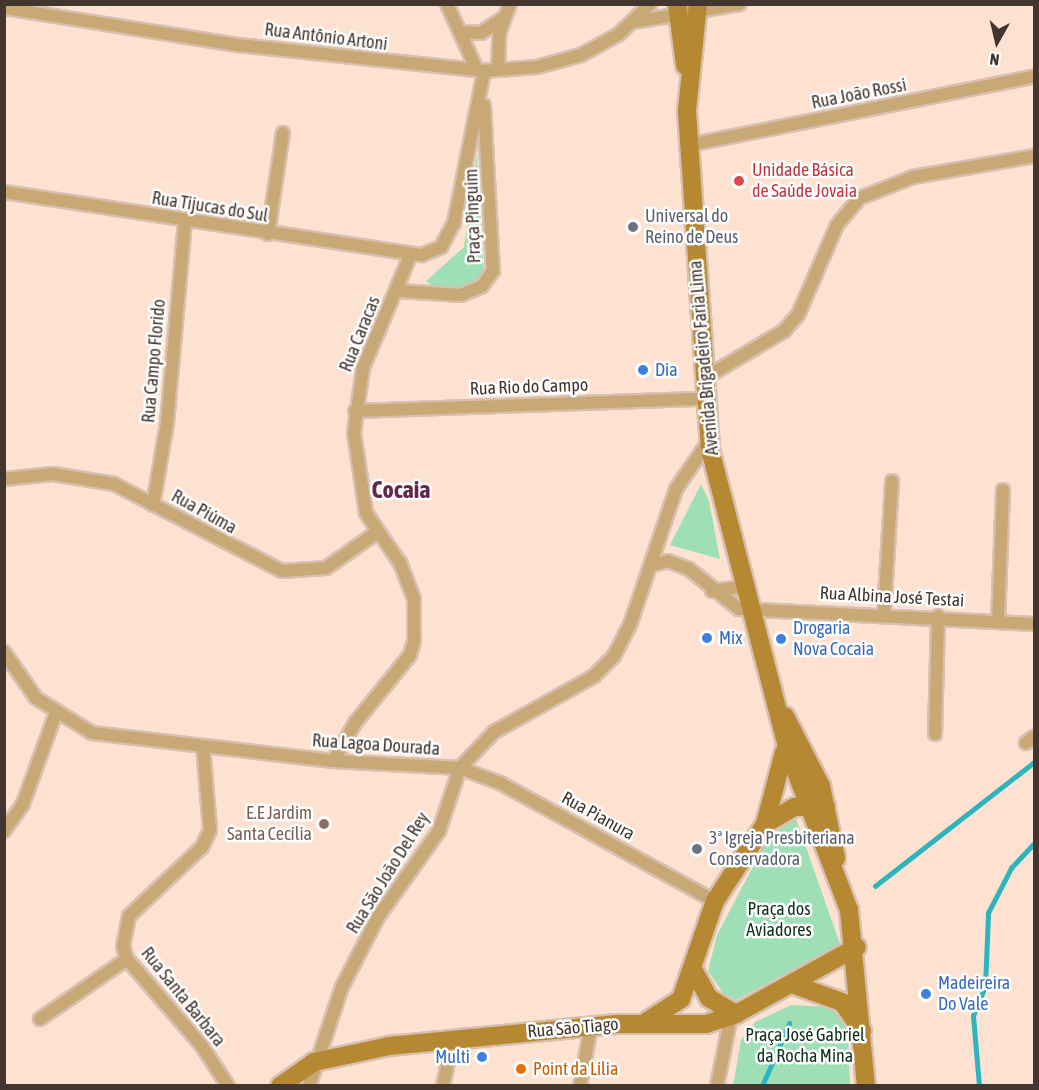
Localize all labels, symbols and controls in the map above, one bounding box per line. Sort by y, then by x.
north arrow [967,12,1027,72]
street label: Rua Antônio Artoni [263,19,389,55]
text: N [989,50,1000,69]
street label: Rua João Rossi [810,74,908,114]
place label: Unidade Básica de Saúde Jovaia [752,160,857,202]
street label: Praça Pinguim [461,168,485,264]
marker: Unidade Básica de Saúde Jovaia [730,172,748,190]
street label: Rua Tijucas do Sul [150,187,270,227]
place label: Universal do Reino de Deus [645,206,738,248]
marker: Universal do Reino de Deus [626,220,640,234]
street label: Avenida Brigadeiro Faria Lima [685,260,723,456]
street label: Rua Caracas [335,293,385,375]
street label: Rua Campo Florido [138,298,170,424]
place label: Dia [655,359,678,381]
marker: Dia [636,363,650,377]
street label: Rua Rio do Campo [469,374,589,400]
district label: Cocaia [372,476,430,504]
street label: Rua Piúma [168,485,240,539]
street label: Rua Albina José Testai [819,582,965,612]
place label: Drogaria Nova Cocaia [793,618,874,660]
place label: Mix [719,627,742,649]
marker: Mix [700,631,714,645]
marker: Drogaria Nova Cocaia [774,632,788,646]
street label: Rua Lagoa Dourada [311,730,441,760]
street label: Rua Pianura [558,787,638,845]
place label: E.E Jardim Santa Cecília [227,803,312,846]
street label: Rua São João Del Rey [342,808,434,938]
marker: E.E Jardim Santa Cecília [317,817,331,831]
place label: 3ª Igreja Presbiteriana Conservadora [709,828,855,870]
marker: 3ª Igreja Presbiteriana Conservadora [690,842,704,856]
park label: Praça dos Aviadores [746,899,812,942]
street label: Rua Santa Barbara [136,943,230,1051]
place label: Madeireira Do Vale [938,973,1010,1016]
marker: Madeireira Do Vale [919,987,933,1001]
street label: Rua São Tiago [527,1013,619,1043]
park label: Praça José Gabriel da Rocha Mina [745,1025,865,1068]
place label: Multi [435,1046,470,1068]
marker: Multi [475,1050,489,1064]
place label: Point da Lilia [533,1058,618,1080]
marker: Point da Lilia [514,1062,528,1076]

